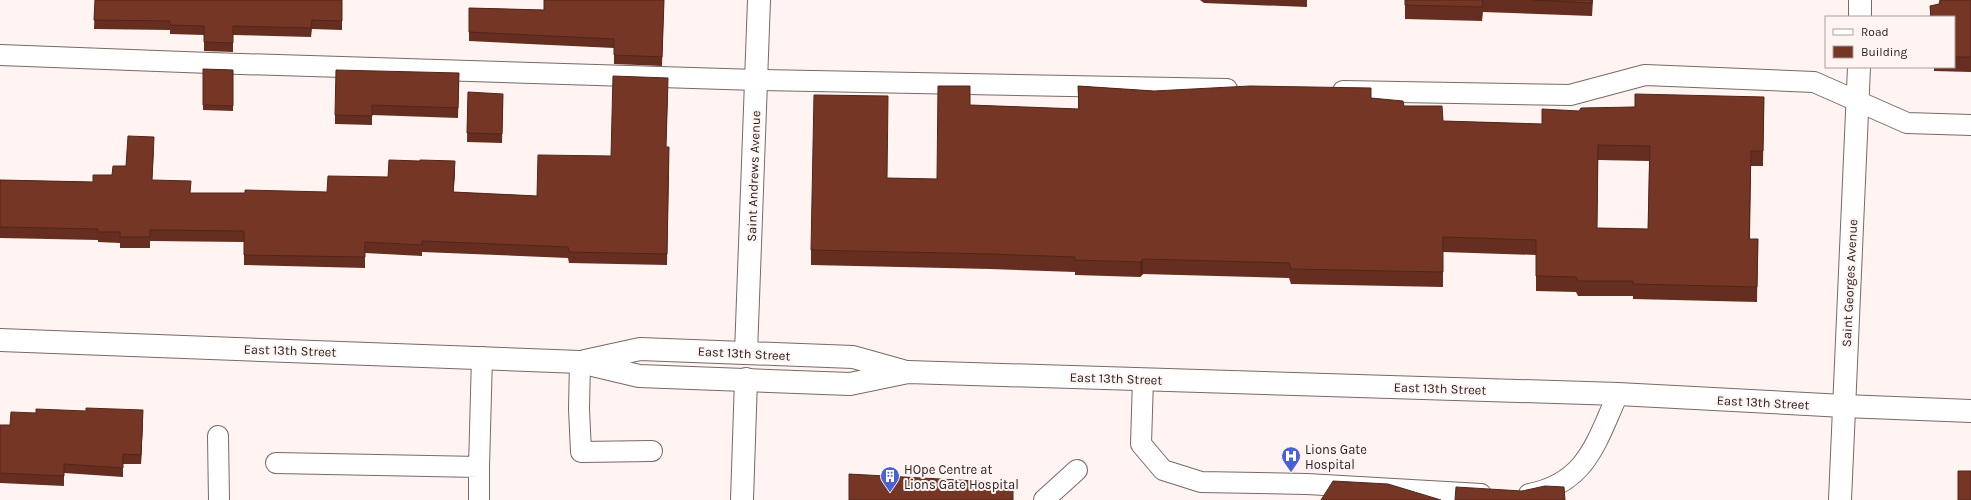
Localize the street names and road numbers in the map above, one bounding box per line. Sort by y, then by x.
street label: Saint Andrews Avenue [744,110,763,242]
street label: Saint Georges Avenue [1839,218,1860,347]
street label: East 13th Street [243,341,337,360]
street label: East 13th Street [697,344,791,363]
street label: East 13th Street [1069,369,1163,388]
street label: East 13th Street [1393,379,1487,398]
street label: East 13th Street [1716,393,1810,412]

